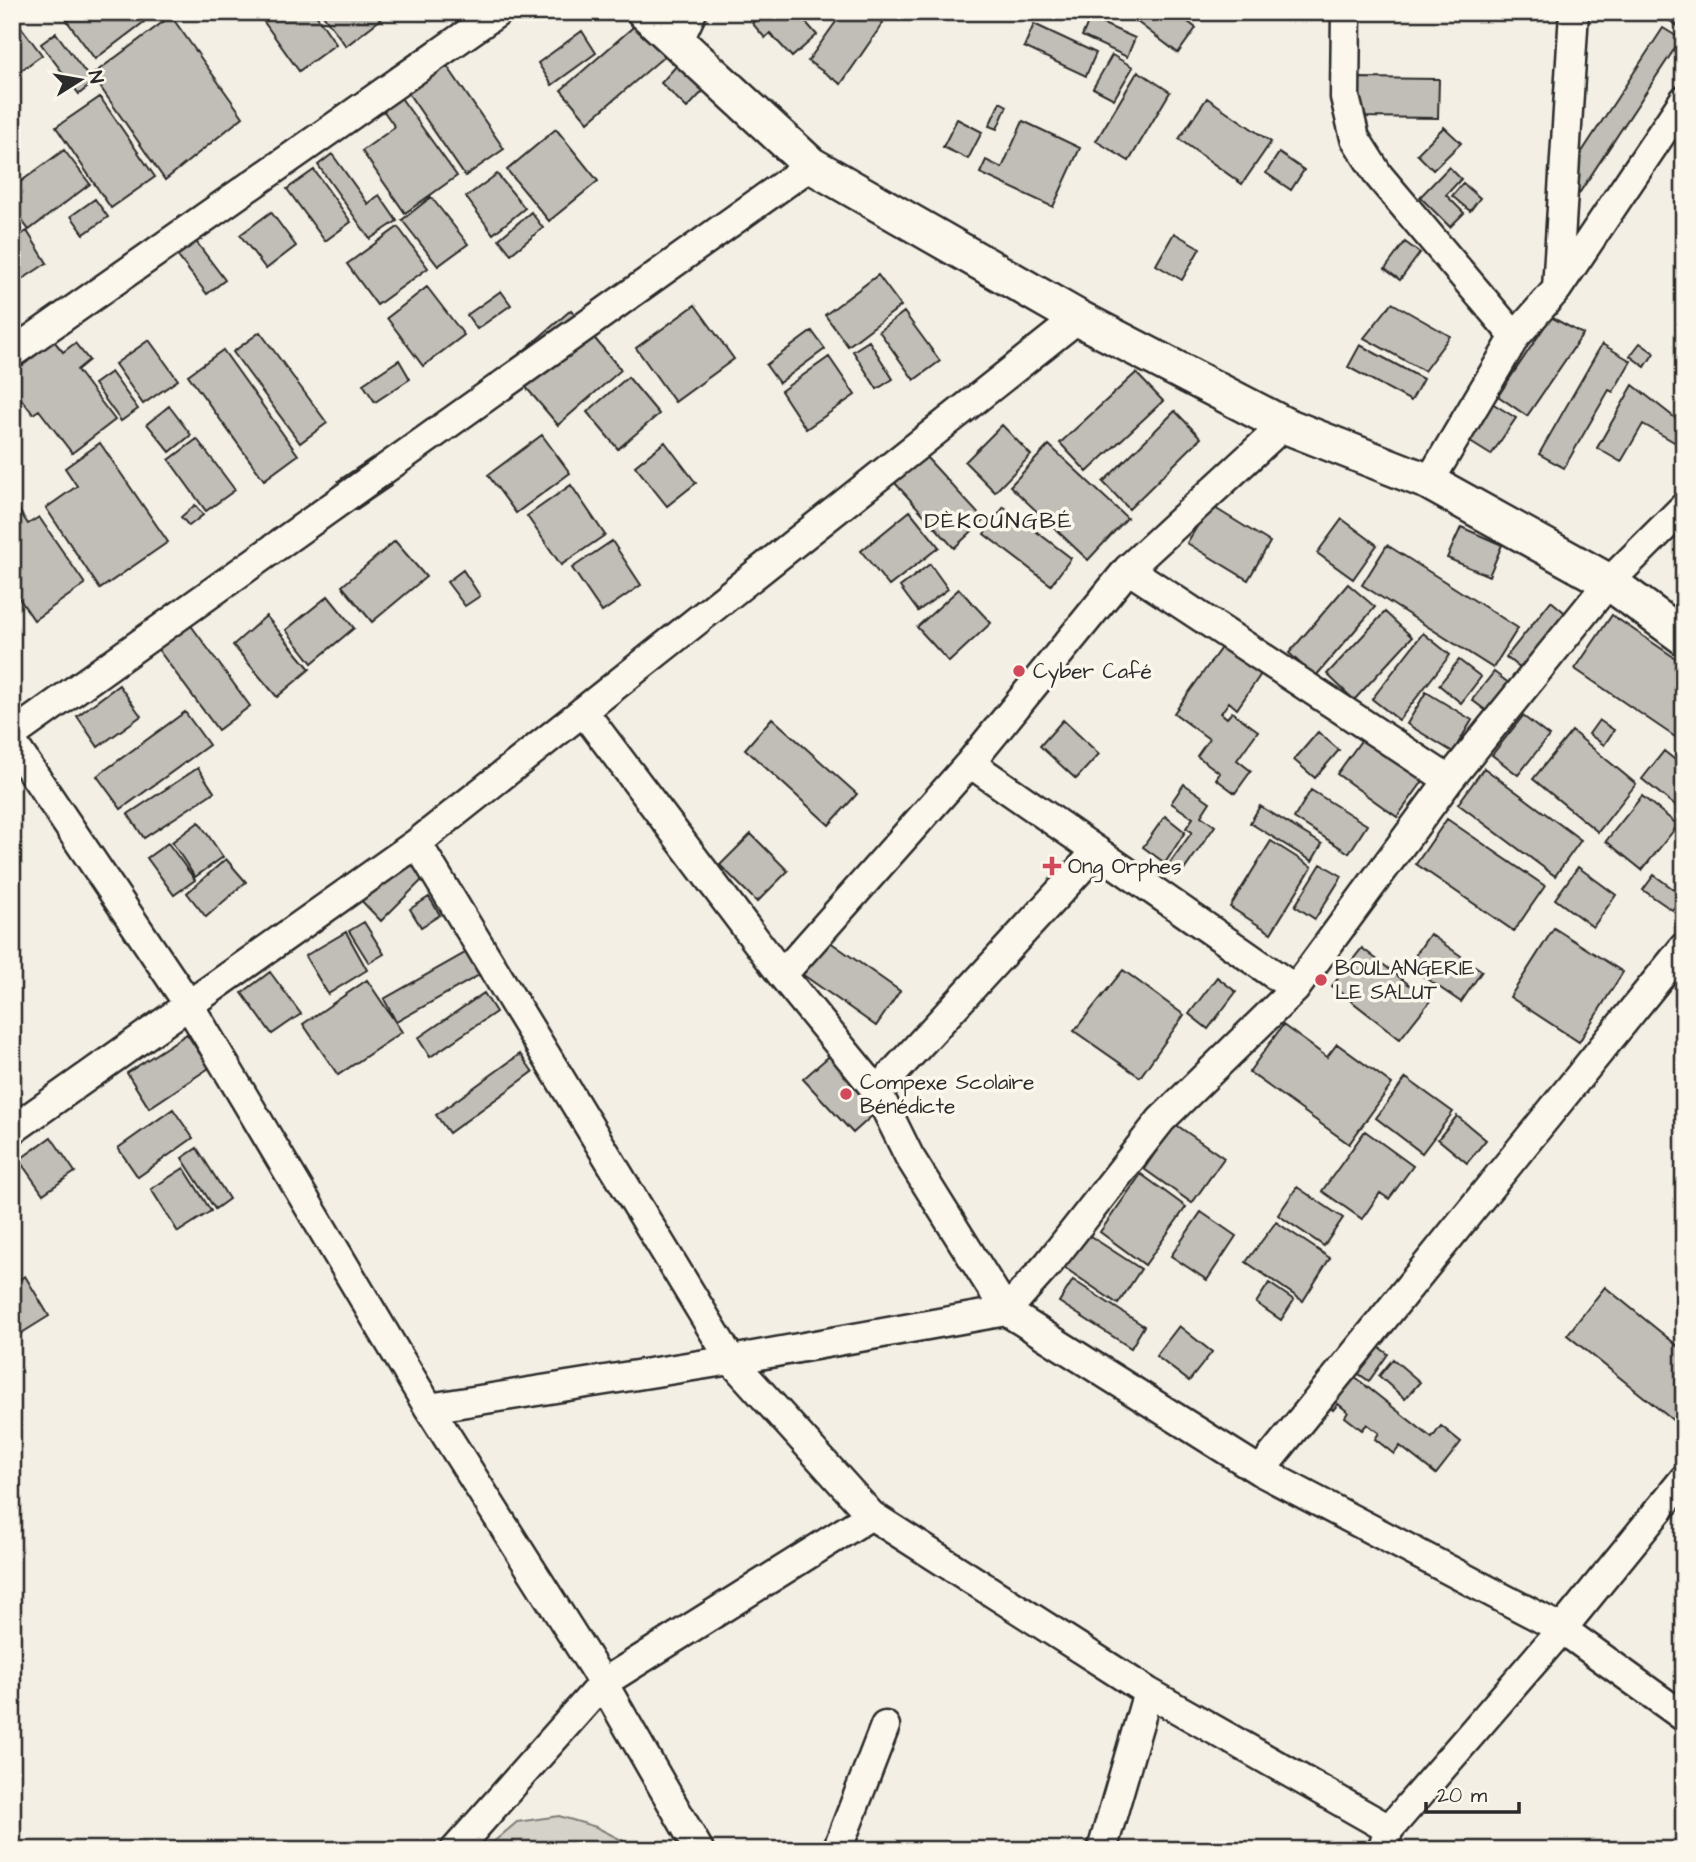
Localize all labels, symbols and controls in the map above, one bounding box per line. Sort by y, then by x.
north arrow [46,46,116,116]
text: N [81,69,110,86]
district label: DÈKOUNGBÉ [924,505,1074,537]
place label: Cyber Café [1033,657,1152,688]
marker: Cyber Café [1011,663,1027,679]
place label: Ong Orphes [1068,852,1181,883]
marker: Ong Orphes [1042,856,1062,876]
place label: BOULANGERIE LE SALUT [1335,954,1475,1007]
marker: BOULANGERIE LE SALUT [1313,972,1329,988]
place label: Compexe Scolaire Bénédicte [860,1068,1034,1121]
marker: Compexe Scolaire Bénédicte [838,1086,854,1102]
scale bar [1426,1771,1519,1815]
text: 20 m [1437,1781,1488,1810]

